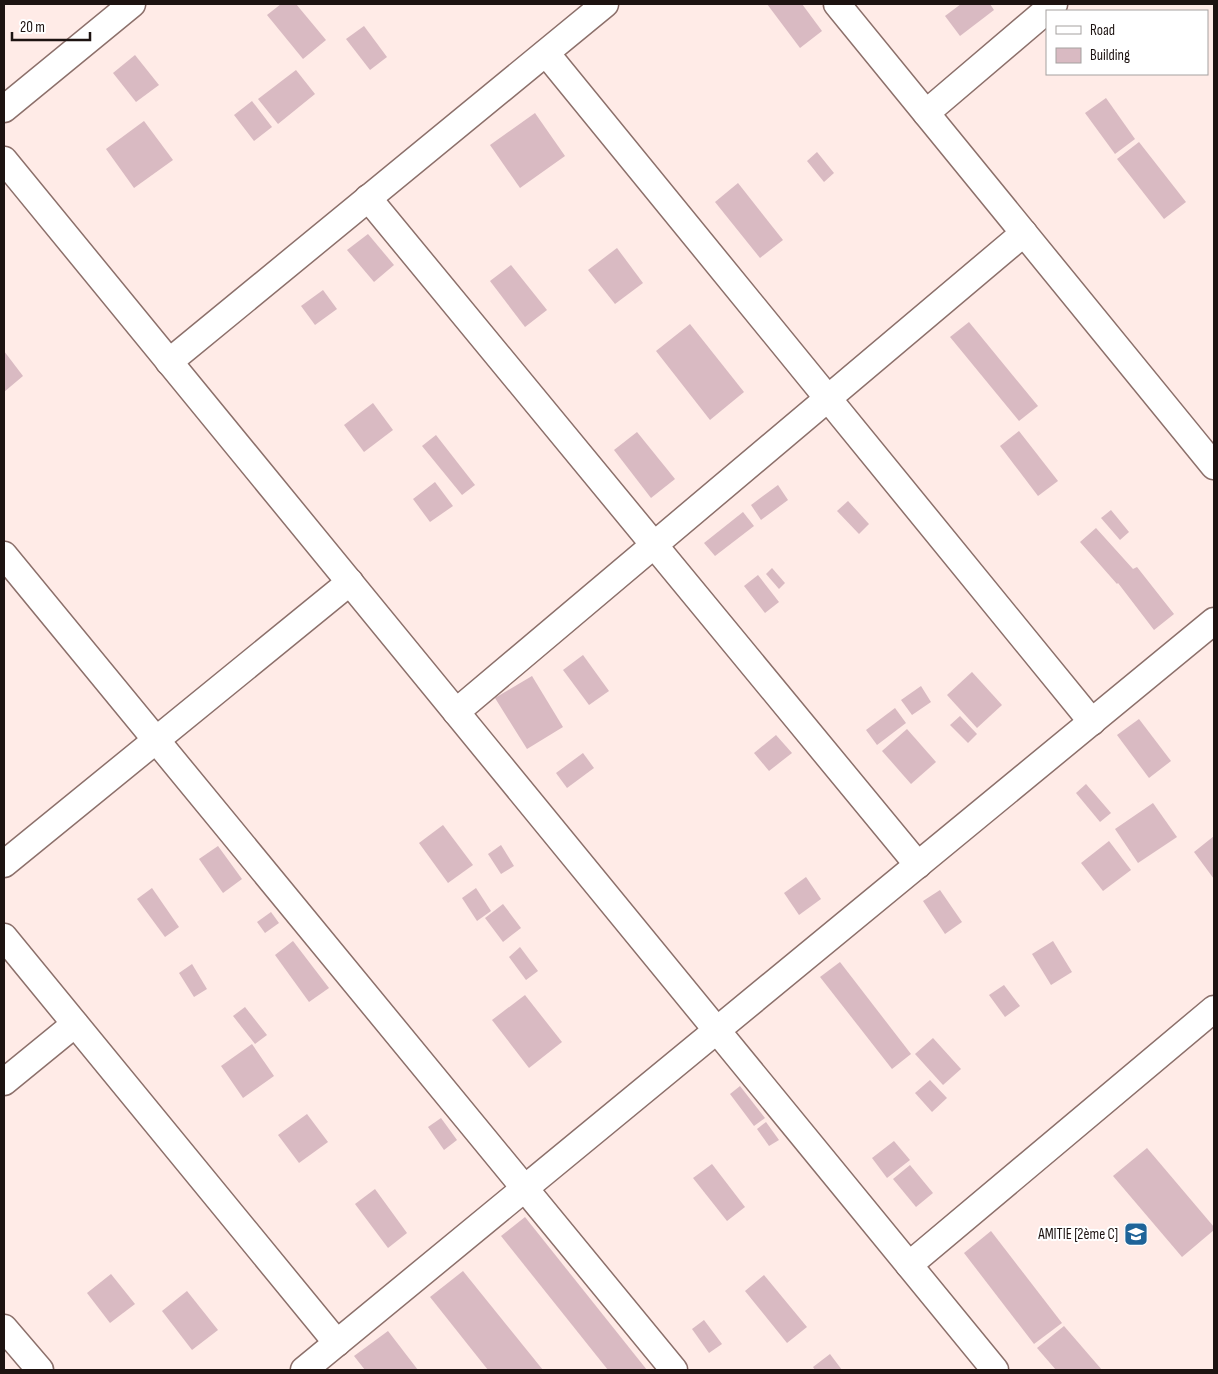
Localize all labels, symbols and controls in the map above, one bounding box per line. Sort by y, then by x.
scale bar [12,10,90,42]
legend [1046,10,1208,75]
text: 20 m [20,18,45,37]
text: Road [1090,21,1115,40]
text: Building [1090,46,1130,65]
school or university icon: AMITIE [2ème C] [1123,1221,1149,1247]
place label: AMITIE [2ème C] [1037,1225,1118,1244]

